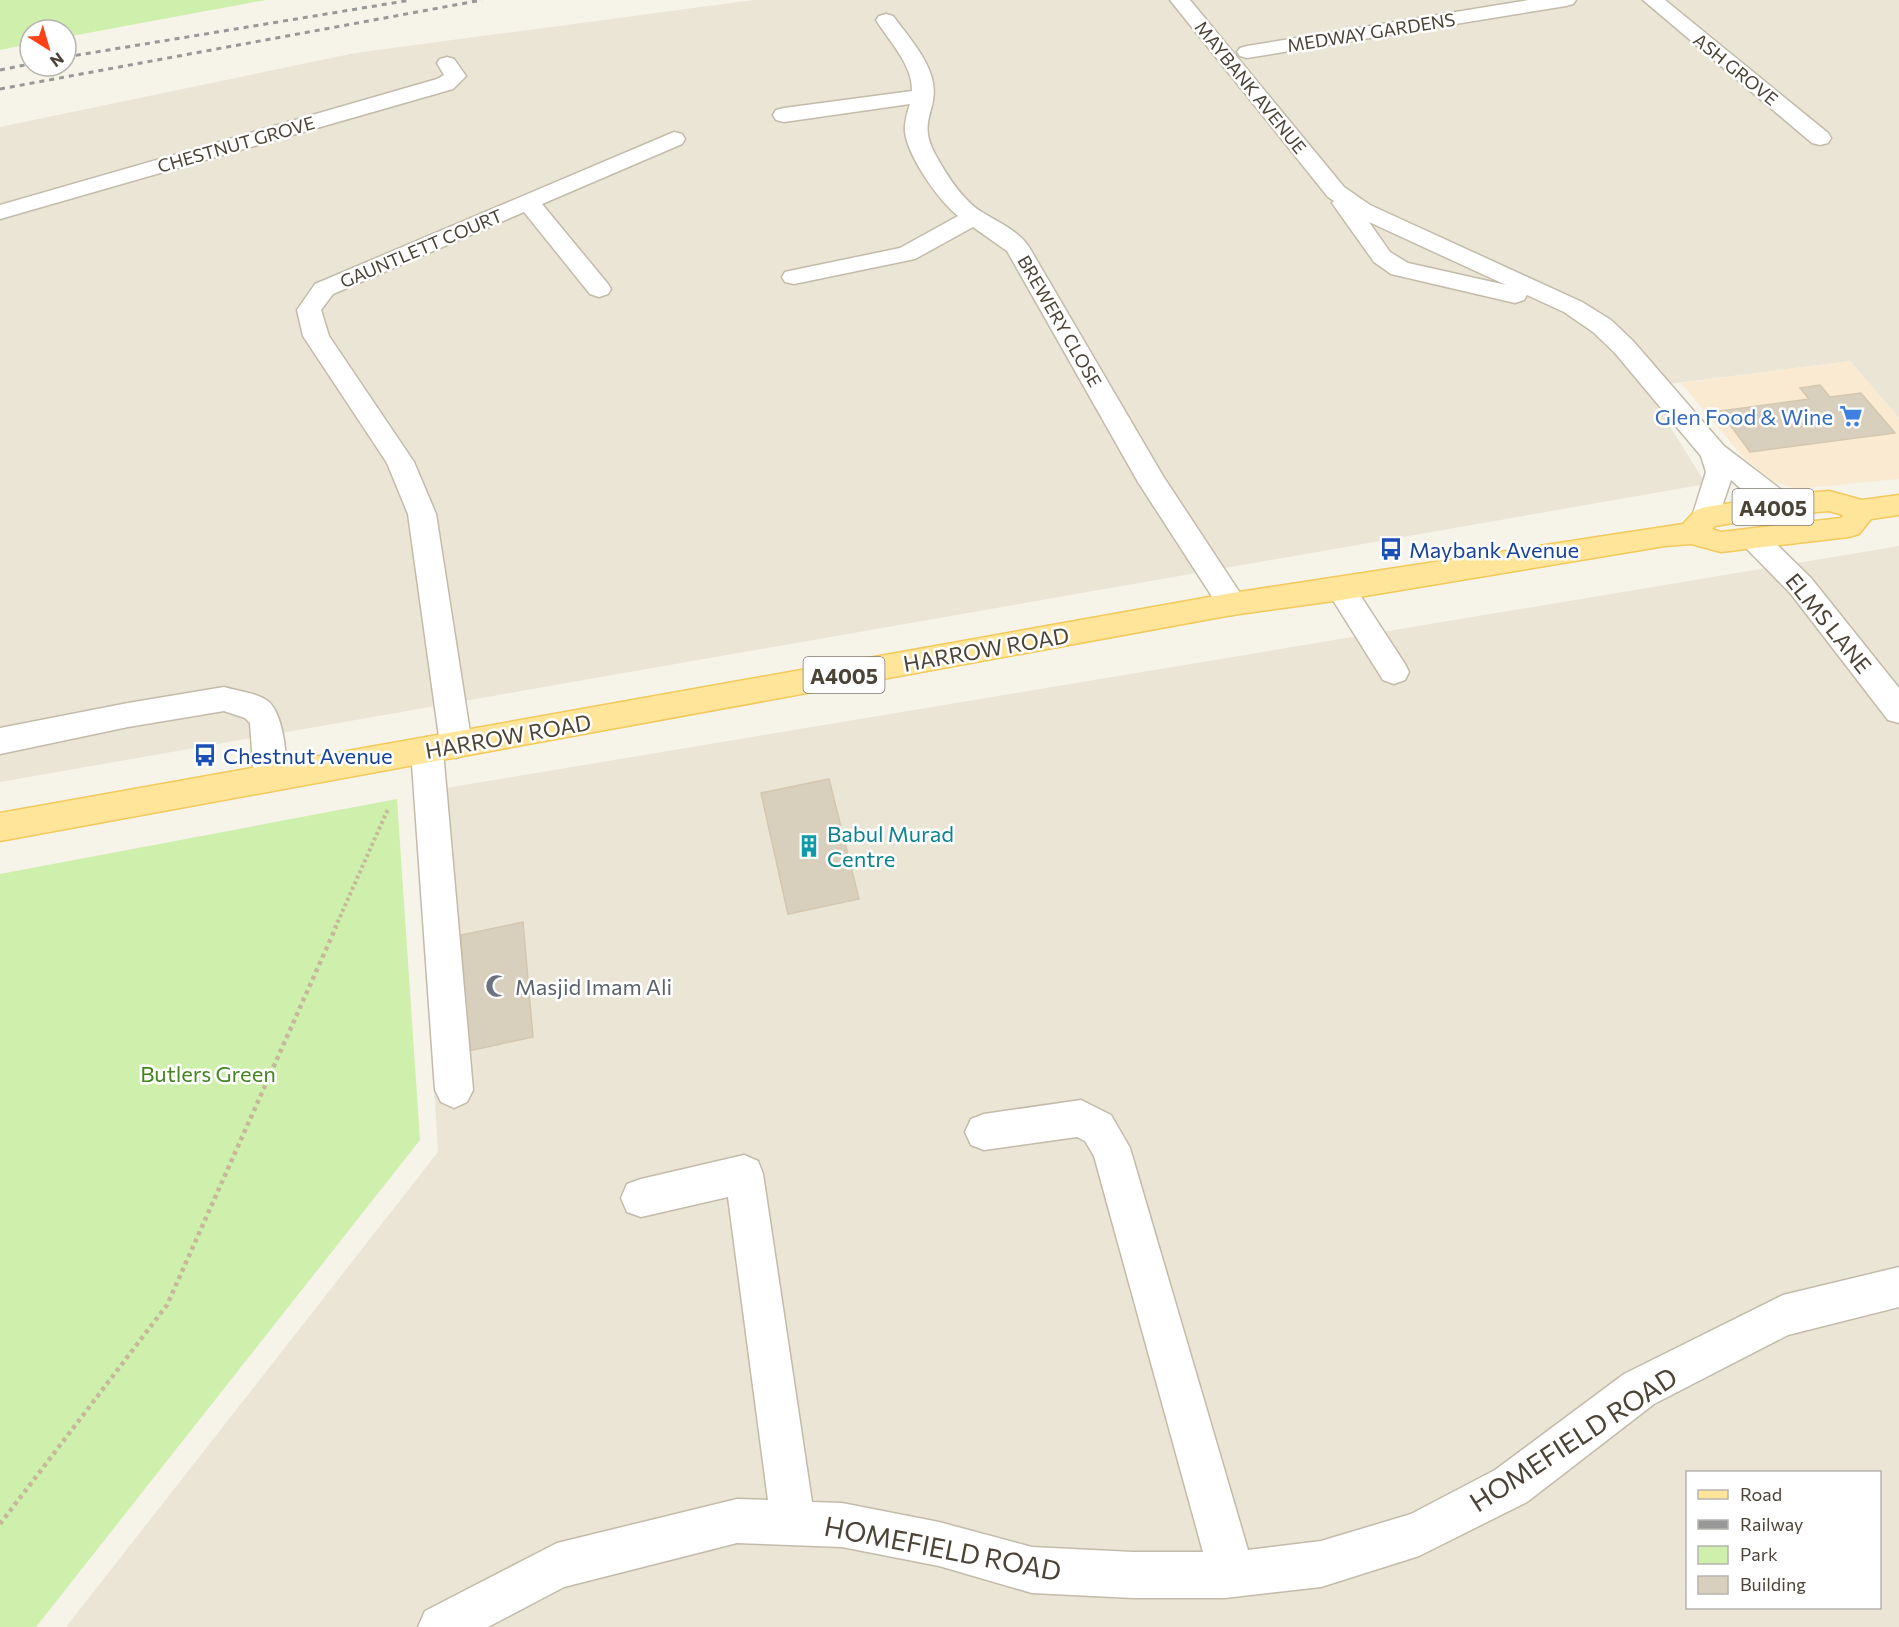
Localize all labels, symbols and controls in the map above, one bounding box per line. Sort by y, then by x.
street label: MEDWAY GARDENS [1286,8,1456,56]
street label: MAYBANK AVENUE [1191,16,1311,158]
north arrow [18,18,78,78]
street label: ASH GROVE [1689,28,1783,110]
text: N [47,49,68,72]
street label: CHESTNUT GROVE [155,111,317,177]
street label: GAUNTLETT COURT [336,204,506,292]
street label: BREWERY CLOSE [1013,251,1107,391]
place label: Glen Food & Wine [1655,403,1833,430]
supermarket icon: Glen Food & Wine [1838,403,1864,429]
road number: A4005 [1732,489,1814,525]
bus stop icon: Maybank Avenue [1378,536,1404,562]
place label: Maybank Avenue [1409,536,1579,563]
street label: ELMS LANE [1780,567,1878,679]
street label: HARROW ROAD [901,621,1071,677]
road number: A4005 [804,657,884,693]
street label: HARROW ROAD [423,708,593,764]
bus stop icon: Chestnut Avenue [192,742,218,768]
place label: Chestnut Avenue [223,742,393,769]
place label: Babul Murad Centre [827,820,954,872]
building icon: Babul Murad Centre [796,833,822,859]
mosque icon: Masjid Imam Ali [484,973,510,999]
place label: Masjid Imam Ali [515,973,672,1000]
park label: Butlers Green [140,1060,276,1087]
street label: HOMEFIELD ROAD [1463,1360,1683,1518]
legend [1686,1471,1881,1609]
text: Road [1740,1483,1782,1505]
street label: HOMEFIELD ROAD [822,1509,1064,1587]
text: Railway [1740,1513,1803,1535]
text: Park [1740,1543,1778,1565]
text: Building [1740,1573,1806,1595]

